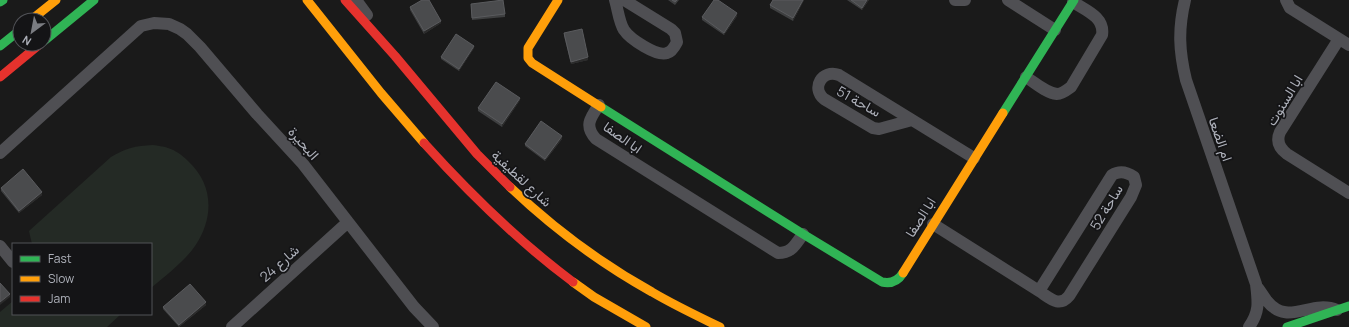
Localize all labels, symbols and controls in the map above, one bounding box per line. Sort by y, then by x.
north arrow [12,12,52,52]
text: N [19,32,34,49]
street label: ابا السنوت [1261,71,1307,129]
street label: ساحة 51 [834,81,884,121]
street label: ام الضعا [1205,114,1237,164]
street label: ابا الصفا [600,117,646,157]
street label: البحيرة [284,122,324,164]
street label: شارع لقطيفية [486,145,556,212]
street label: ساحة 52 [1085,181,1127,233]
street label: ابا الصفا [900,193,940,241]
street label: شارع 24 [255,240,304,287]
legend [12,243,152,315]
text: Fast [48,250,72,267]
text: Slow [48,270,74,287]
text: Jam [48,290,70,307]

